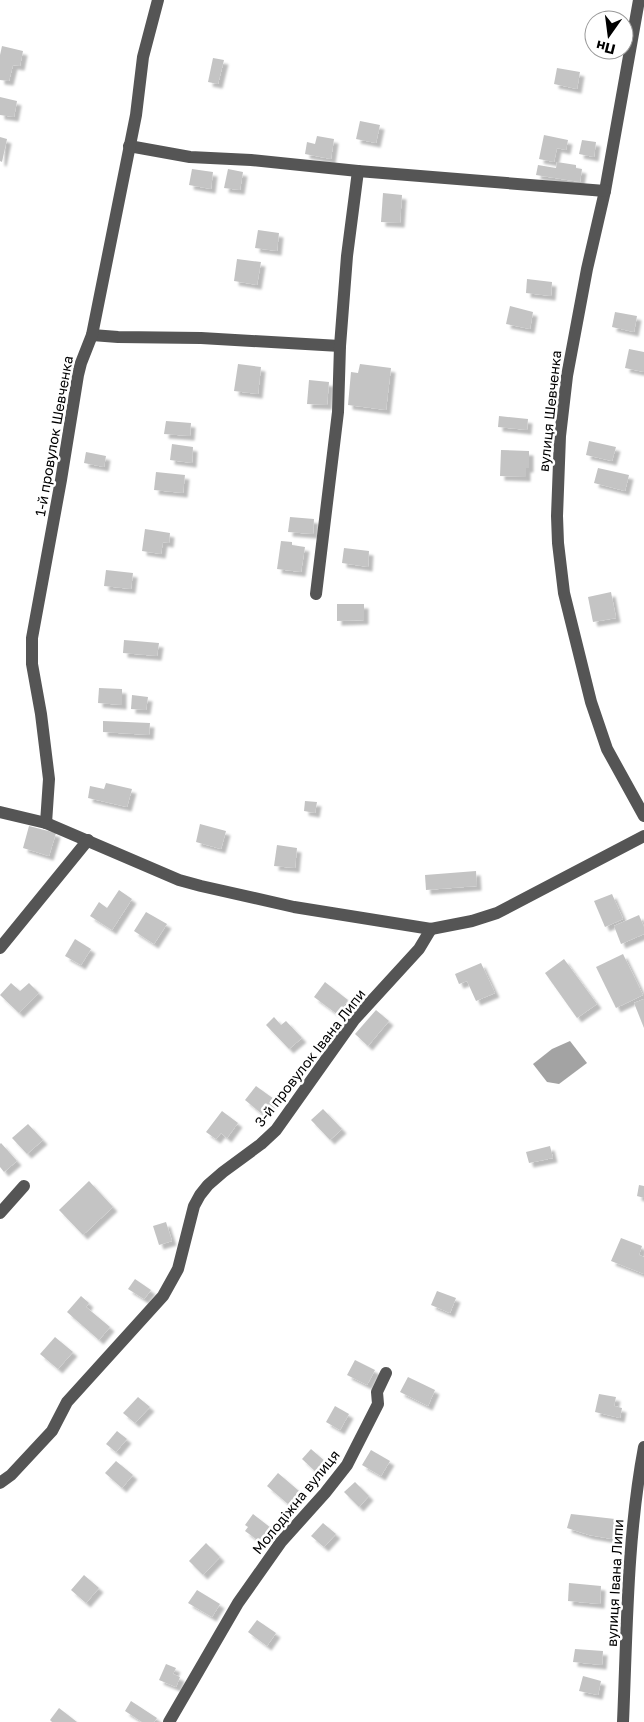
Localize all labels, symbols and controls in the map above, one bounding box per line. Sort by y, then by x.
north arrow [584,10,634,60]
text: Пн [594,38,617,59]
street label: вулиця Шевченка [535,349,564,473]
street label: 1-й провулок Шевченка [31,354,76,518]
street label: 3-й провулок Івана Липи [251,985,369,1130]
street label: Молодіжна вулиця [248,1446,343,1557]
street label: вулиця Івана Липи [603,1519,626,1647]

